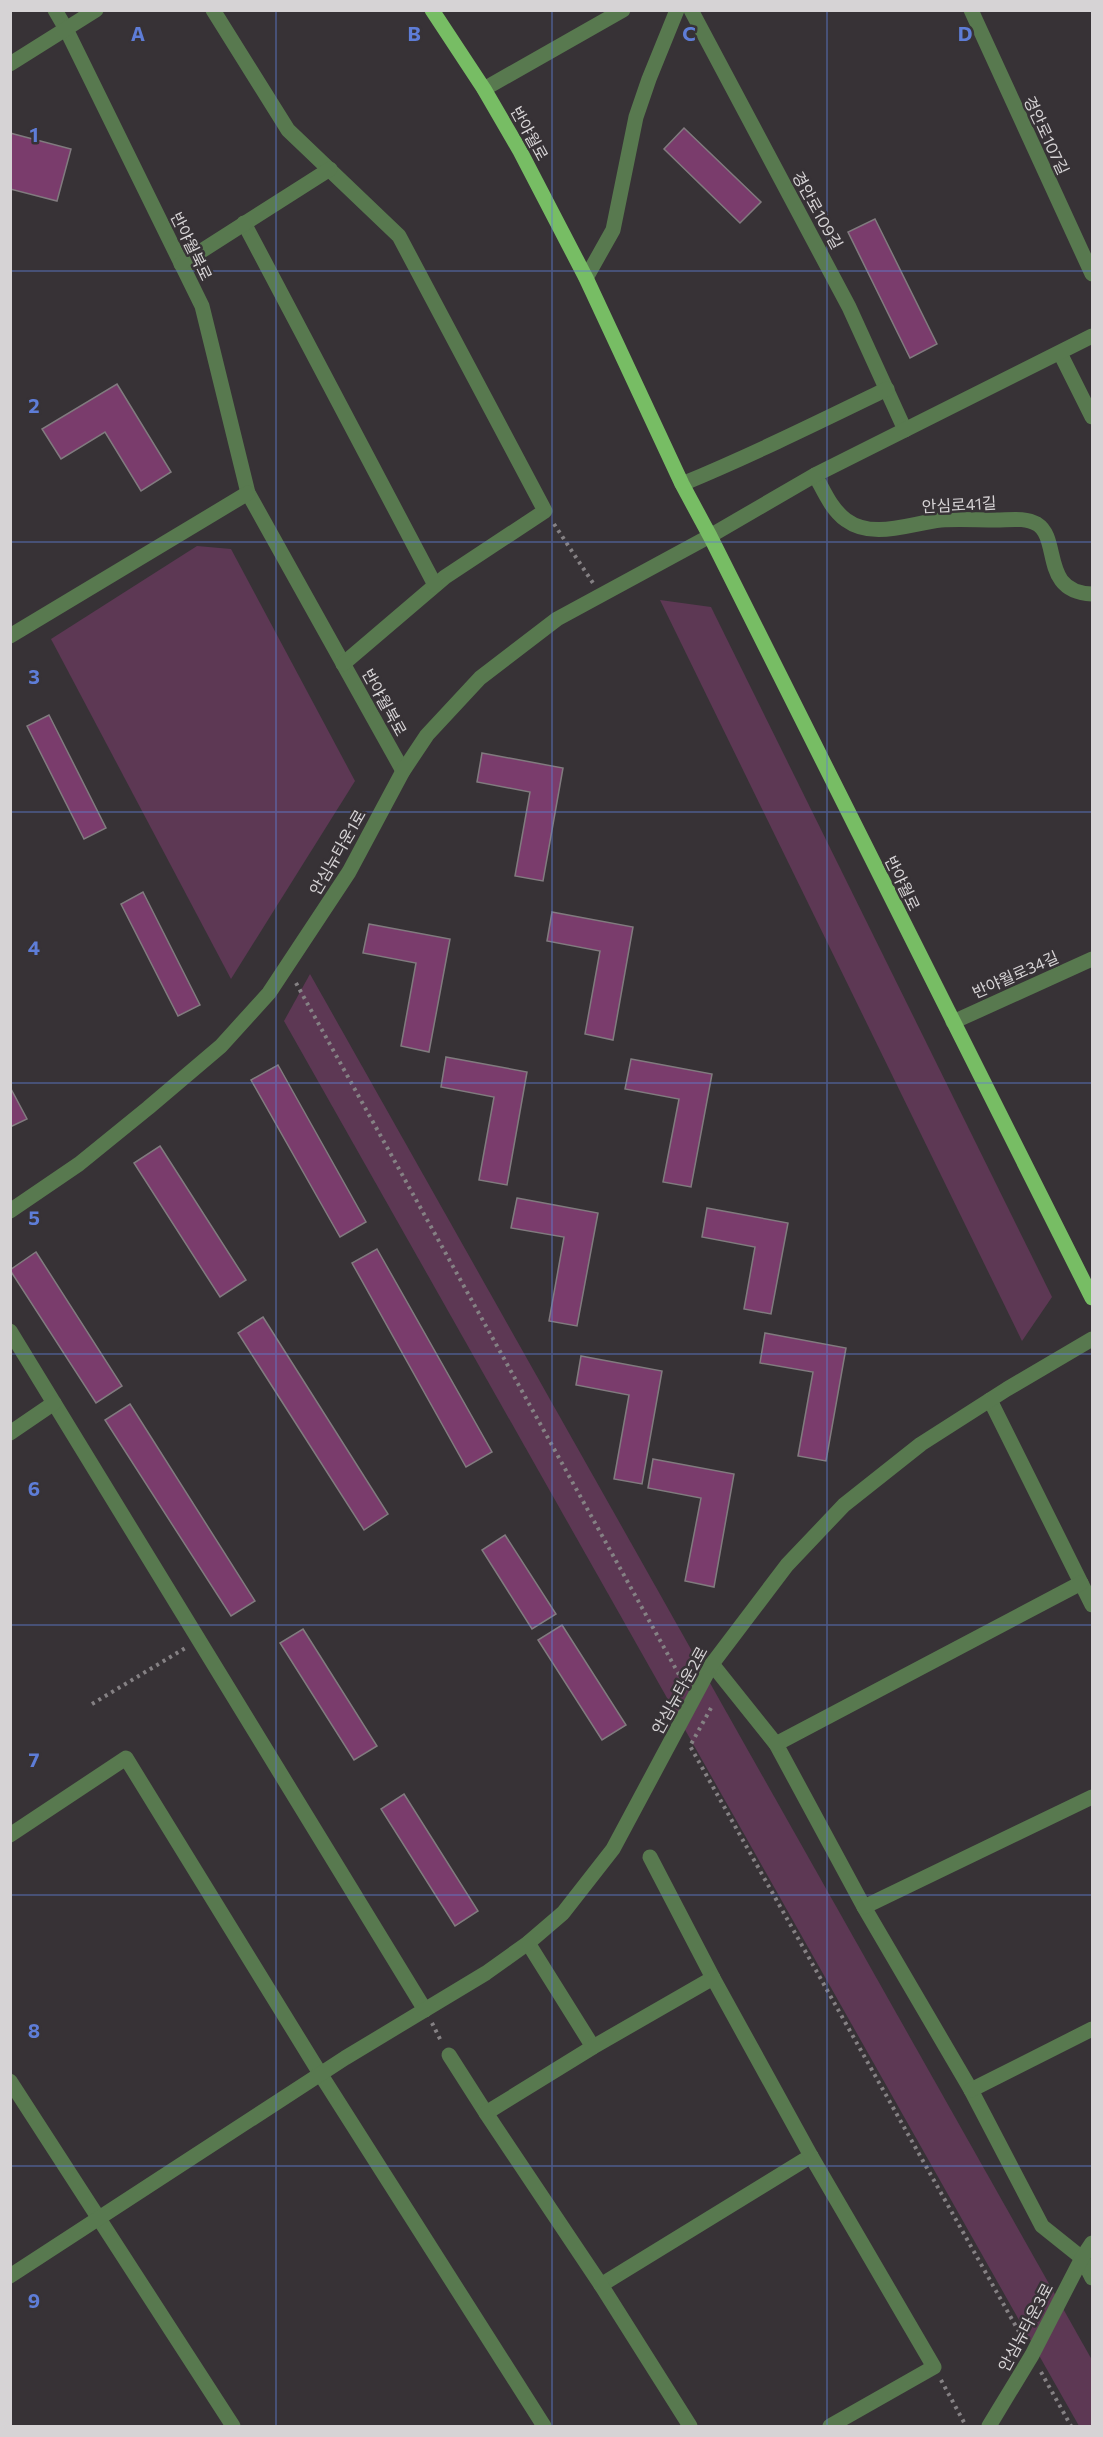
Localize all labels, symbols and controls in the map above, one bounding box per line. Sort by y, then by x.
text: A [131,21,145,45]
text: B [407,21,421,45]
text: C [682,21,696,45]
text: D [958,21,972,45]
street label: 경안로107길 [1021,93,1073,177]
street label: 반야월로 [507,103,553,164]
text: 1 [29,122,39,146]
street label: 경안로109길 [789,168,847,252]
street label: 반야월북로 [167,209,217,283]
text: 2 [28,393,40,417]
street label: 안심로41길 [921,493,997,515]
text: 3 [28,664,40,688]
street label: 반야월북로 [359,665,411,739]
street label: 안심뉴타운1로 [305,806,369,898]
street label: 반야월로 [882,852,925,914]
text: 4 [28,935,40,959]
street label: 반야월로34길 [969,947,1061,1001]
text: 5 [28,1205,40,1229]
text: 6 [28,1476,40,1500]
street label: 안심뉴타운2로 [647,1643,711,1737]
text: 7 [29,1747,40,1771]
text: 8 [28,2018,40,2042]
street label: 안심뉴타운3로 [994,2279,1056,2374]
text: 9 [28,2288,40,2312]

